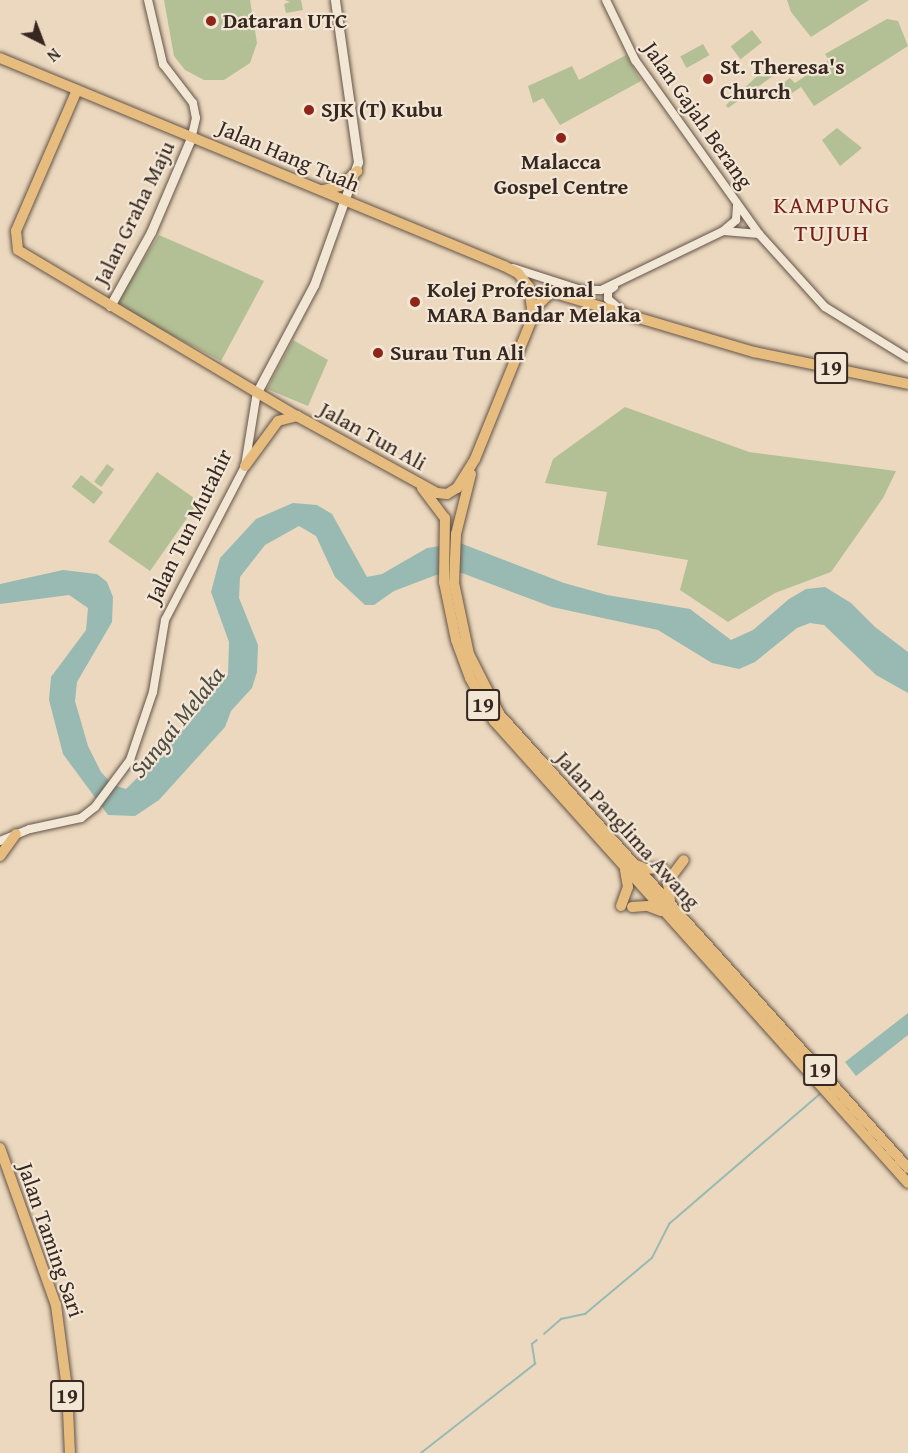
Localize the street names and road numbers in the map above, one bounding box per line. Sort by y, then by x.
street label: Jalan Gajah Berang [637,36,759,194]
street label: Jalan Hang Tuah [214,114,364,198]
street label: Jalan Graha Maju [88,137,180,289]
road number: 19 [813,350,849,386]
street label: Jalan Tun Ali [315,396,431,476]
street label: Jalan Tun Mutahir [140,445,238,607]
road number: 19 [465,687,501,723]
street label: Jalan Panglima Awang [550,745,706,915]
road number: 19 [802,1052,838,1088]
street label: Jalan Taming Sari [12,1159,90,1321]
road number: 19 [49,1378,85,1414]

